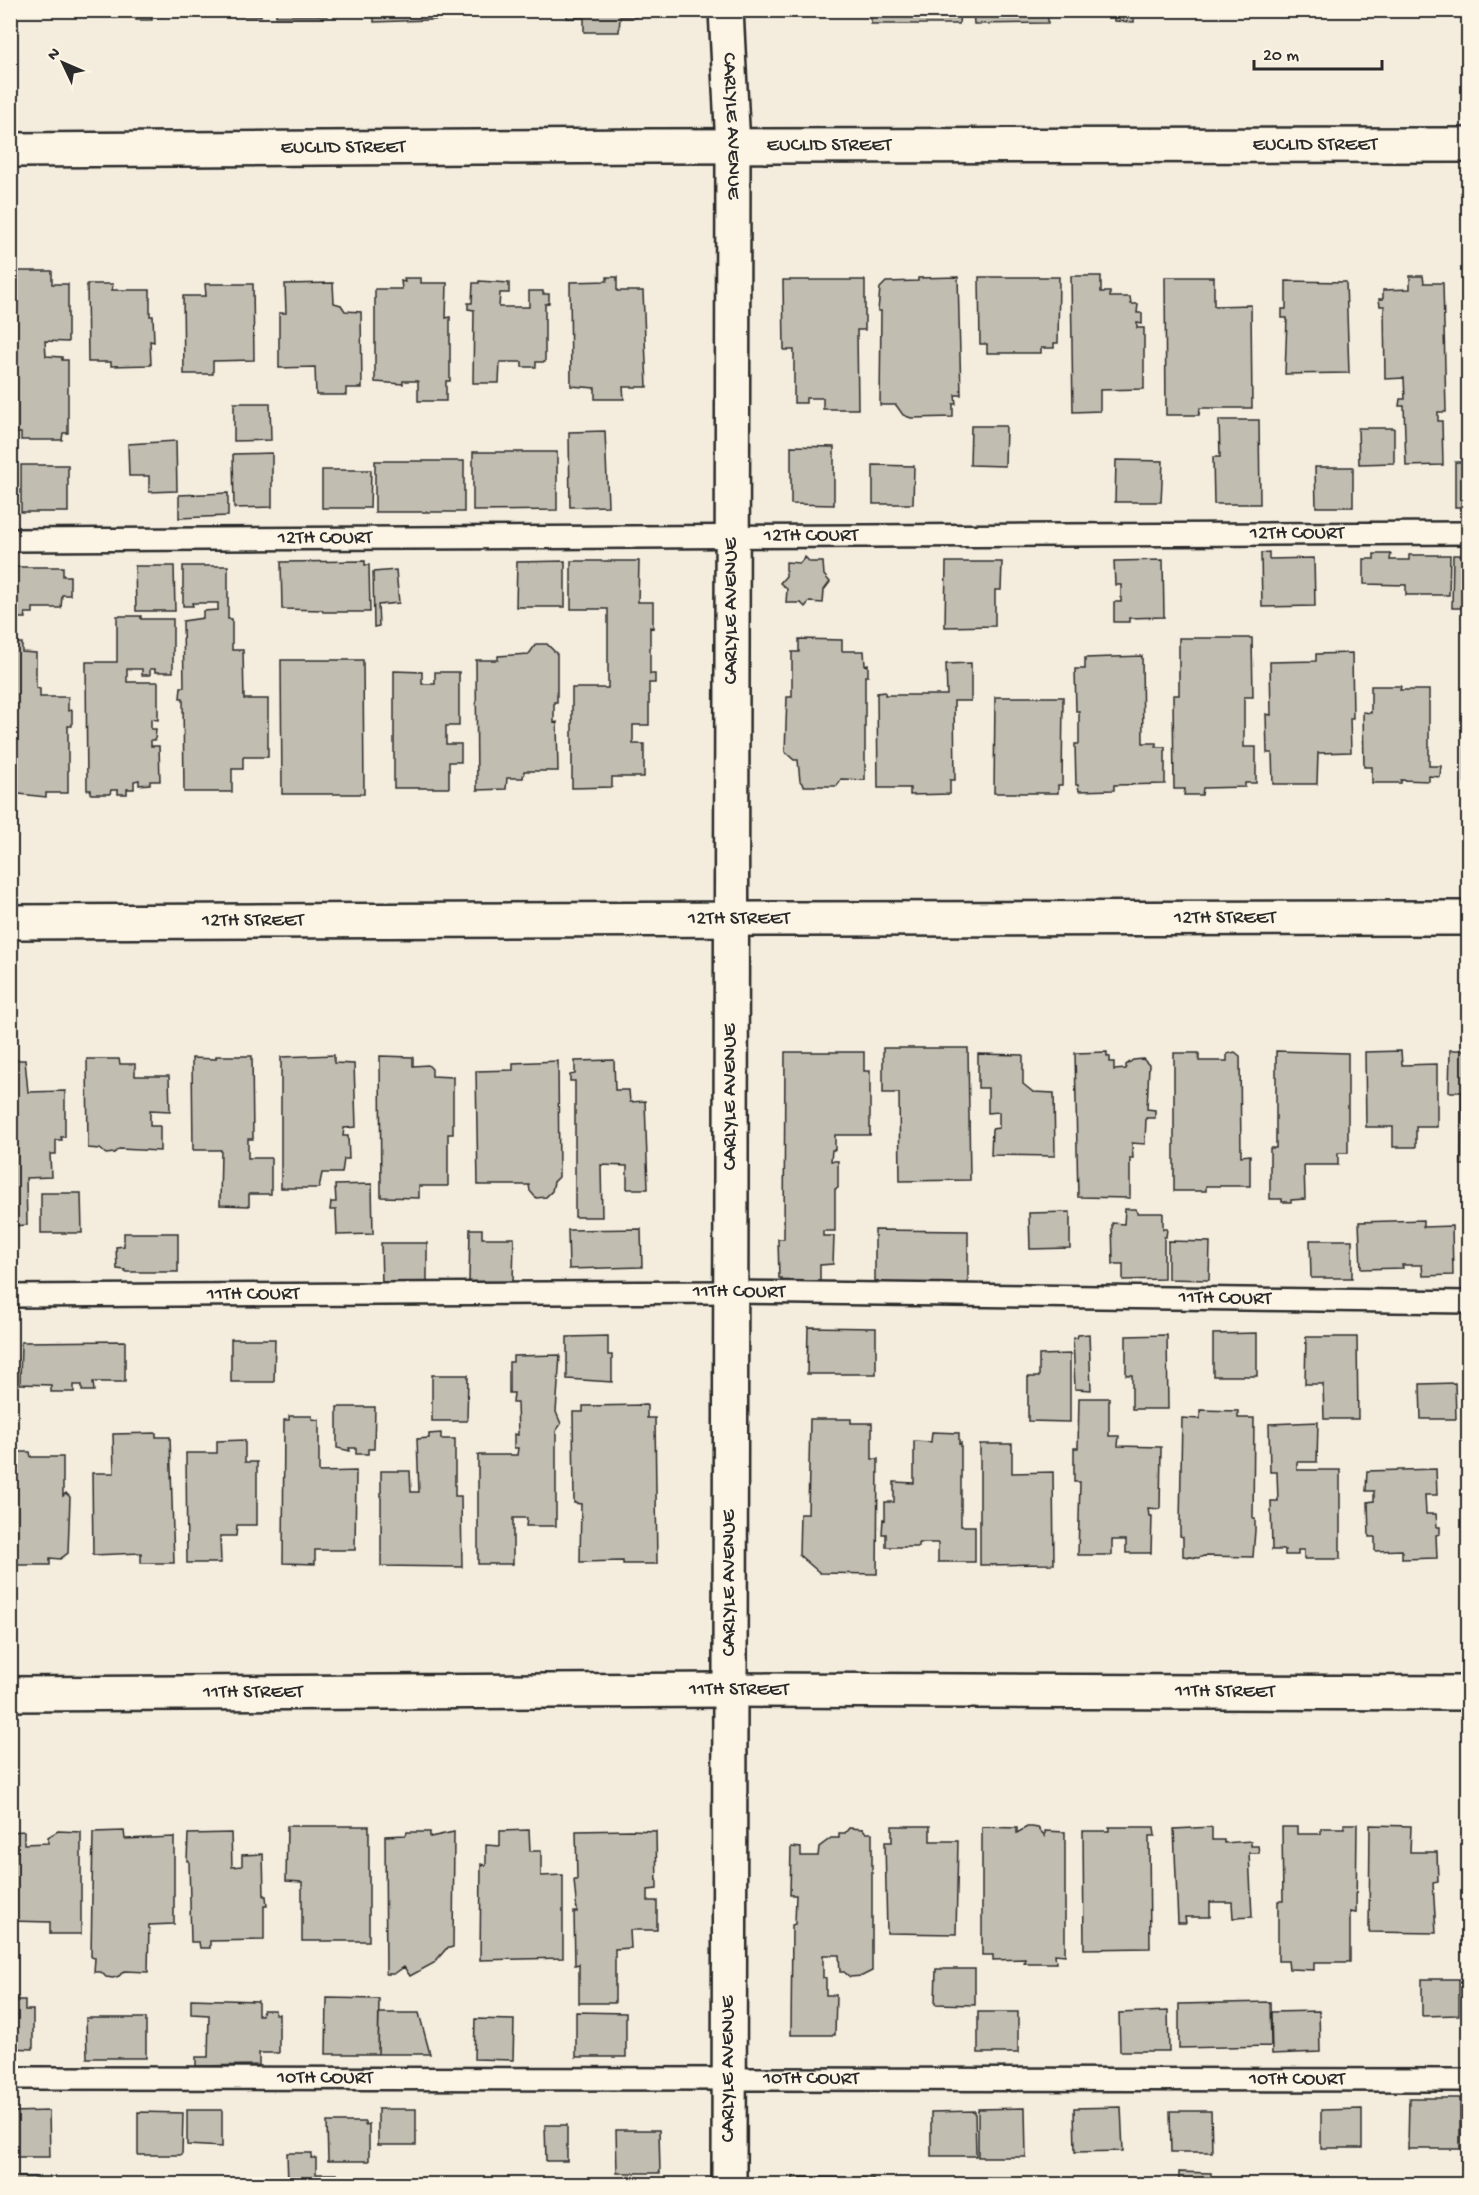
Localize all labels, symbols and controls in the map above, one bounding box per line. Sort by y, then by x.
north arrow [33,33,93,93]
scale bar [1254,33,1382,71]
text: N [44,44,66,65]
text: 20 m [1263,46,1299,67]
street label: CARLYLE AVENUE [717,52,745,201]
street label: EUCLID STREET [767,134,893,157]
street label: EUCLID STREET [1253,134,1379,157]
street label: EUCLID STREET [280,136,407,160]
street label: 12TH COURT [1249,522,1346,546]
street label: 12TH COURT [763,524,860,548]
street label: 12TH COURT [277,527,374,550]
street label: CARLYLE AVENUE [721,536,744,684]
street label: 12TH STREET [687,907,791,931]
street label: 12TH STREET [1173,907,1277,930]
street label: 12TH STREET [201,909,305,933]
street label: CARLYLE AVENUE [720,1022,743,1170]
street label: 11TH COURT [692,1280,787,1304]
street label: 11TH COURT [206,1283,301,1306]
street label: 11TH COURT [1177,1287,1273,1311]
street label: CARLYLE AVENUE [719,1508,742,1656]
street label: 11TH STREET [688,1678,790,1702]
street label: 11TH STREET [1174,1680,1276,1704]
street label: 11TH STREET [202,1681,304,1704]
street label: CARLYLE AVENUE [718,1994,741,2142]
street label: 10TH COURT [276,2067,374,2090]
street label: 10TH COURT [762,2068,860,2091]
street label: 10TH COURT [1248,2068,1346,2091]

